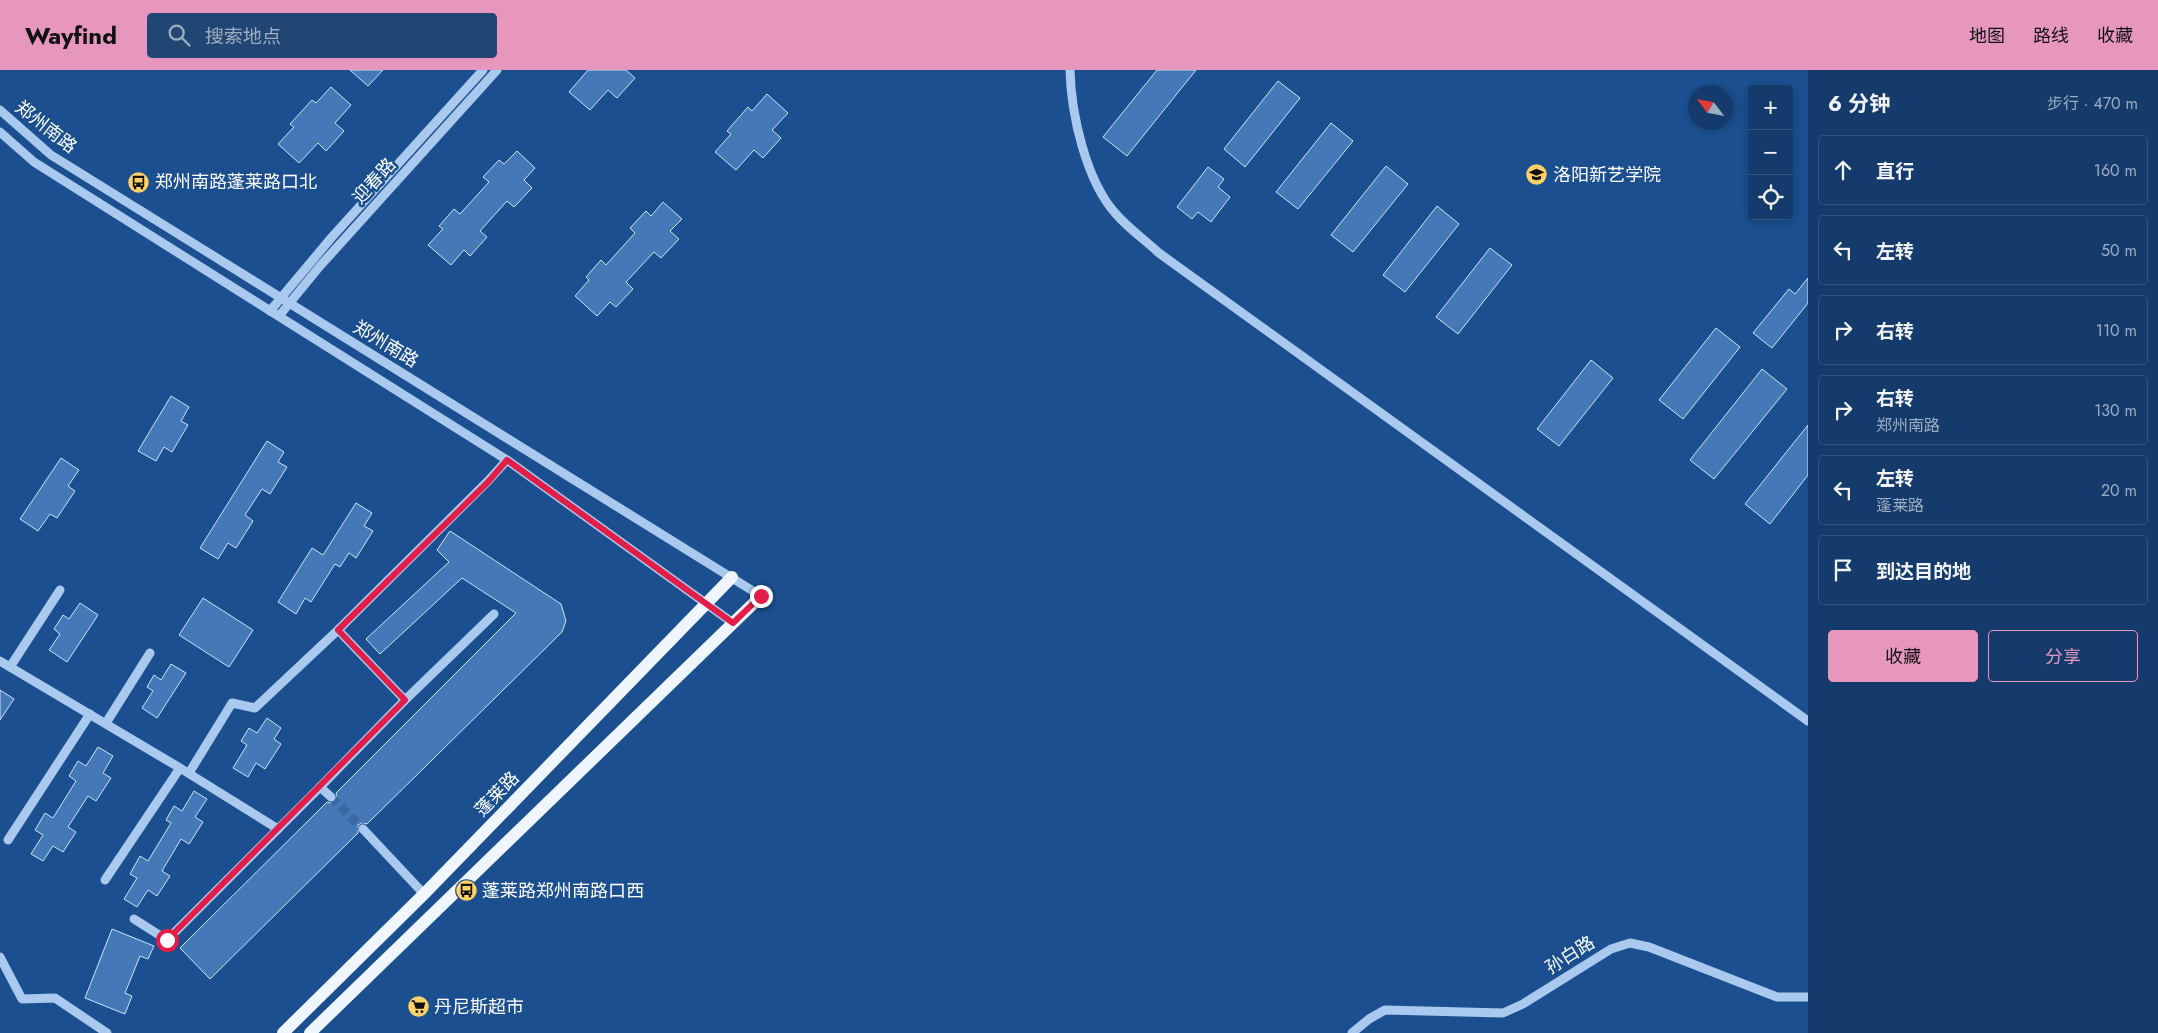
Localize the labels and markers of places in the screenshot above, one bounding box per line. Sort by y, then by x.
place label: 洛阳新艺学院 [1553,162,1661,188]
school or university icon: 洛阳新艺学院 [1525,163,1549,187]
place label: 郑州南路蓬莱路口北 [155,169,317,195]
bus stop icon: 郑州南路蓬莱路口北 [127,170,151,194]
place label: 蓬莱路郑州南路口西 [482,878,644,904]
bus stop icon: 蓬莱路郑州南路口西 [454,879,478,903]
place label: 丹尼斯超市 [434,994,524,1020]
supermarket icon: 丹尼斯超市 [406,995,430,1019]

